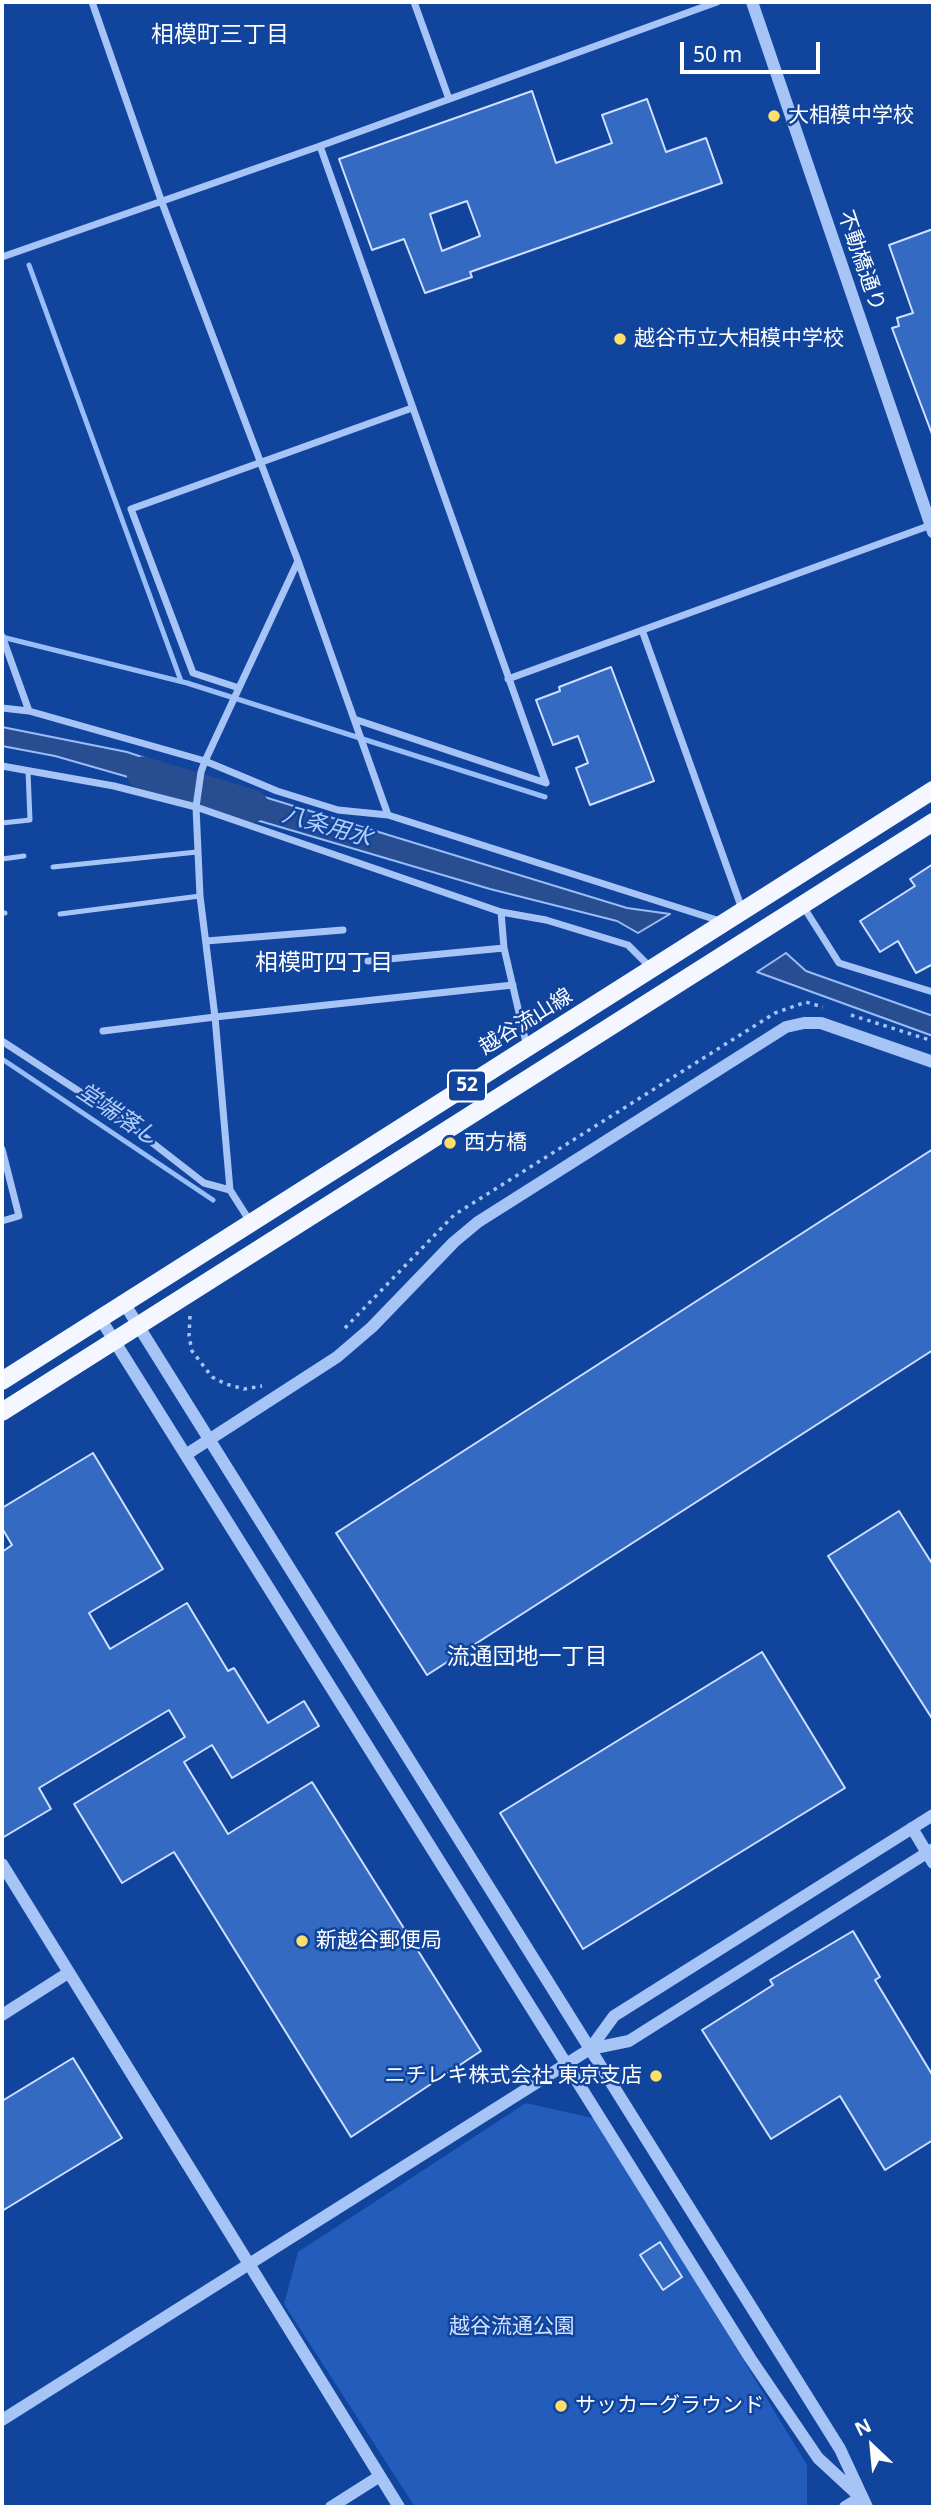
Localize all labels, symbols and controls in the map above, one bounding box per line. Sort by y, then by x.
district label: 相模町三丁目 [151,21,289,49]
scale bar [683,28,823,72]
text: 50 m [693,40,742,68]
place label: 大相模中学校 [788,103,914,129]
marker: 大相模中学校 [766,108,782,124]
street label: 不動橋通り [832,207,890,315]
place label: 越谷市立大相模中学校 [634,326,844,352]
marker: 越谷市立大相模中学校 [612,331,628,347]
water label: 八条用水 [279,801,375,853]
district label: 相模町四丁目 [255,949,393,977]
street label: 越谷流山線 [475,983,577,1061]
road number: 52 [448,1070,486,1102]
water label: 堂端落し [71,1078,163,1152]
place label: 西方橋 [464,1130,527,1156]
marker: 西方橋 [442,1135,458,1151]
district label: 流通団地一丁目 [447,1643,607,1671]
place label: 新越谷郵便局 [316,1928,442,1954]
marker: 新越谷郵便局 [294,1933,310,1949]
place label: ニチレキ株式会社 東京支店 [385,2063,642,2089]
marker: ニチレキ株式会社 東京支店 [648,2068,664,2084]
park label: 越谷流通公園 [449,2314,575,2340]
place label: サッカーグラウンド [575,2393,764,2419]
marker: サッカーグラウンド [553,2398,569,2414]
north arrow [837,2411,907,2481]
text: N [850,2412,875,2442]

